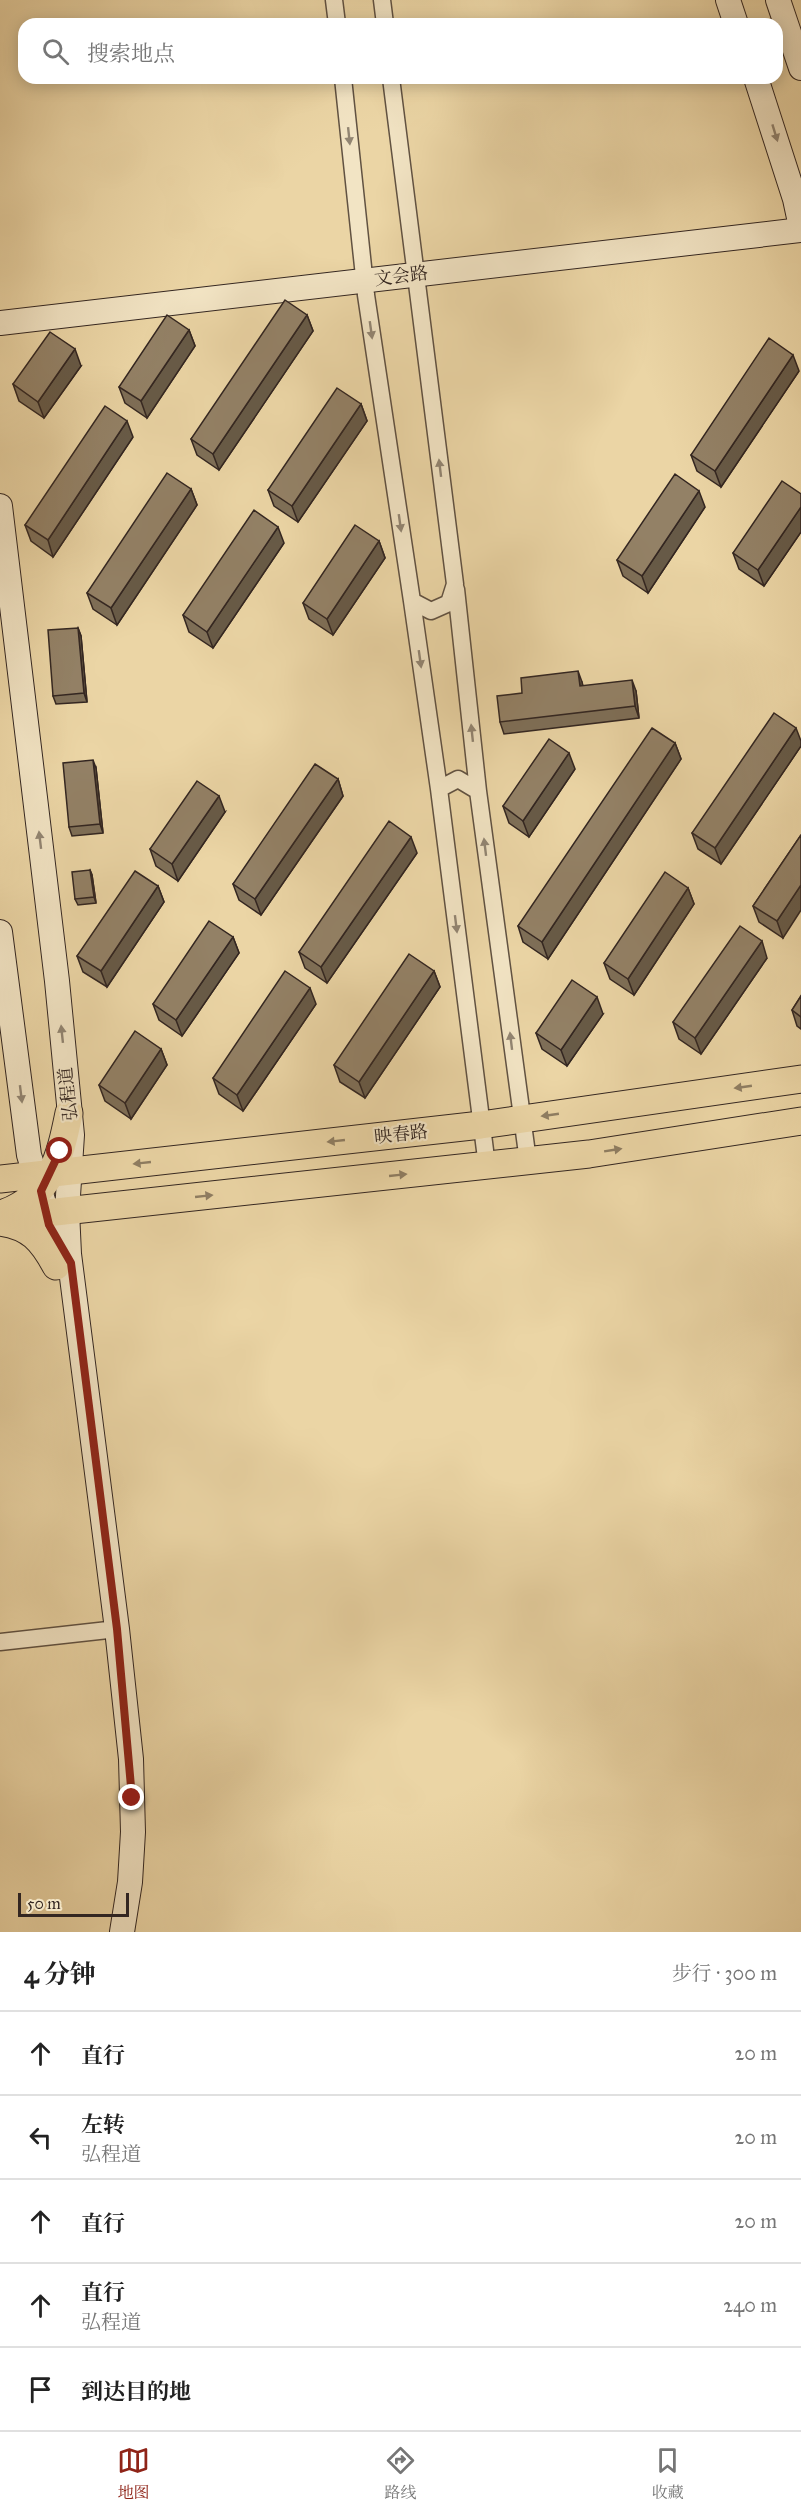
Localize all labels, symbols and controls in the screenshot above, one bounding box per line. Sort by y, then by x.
search box [18,18,783,84]
icon: search [39,35,72,68]
text: 搜索地点 [87,40,175,67]
one-way arrow [771,125,780,143]
one-way arrow [344,127,354,146]
street label: 文会路 [373,262,429,290]
one-way arrow [367,320,376,339]
one-way arrow [435,458,445,477]
one-way arrow [395,513,404,532]
one-way arrow [416,649,425,668]
one-way arrow [467,724,477,743]
one-way arrow [35,830,45,849]
one-way arrow [481,838,490,857]
one-way arrow [451,915,461,934]
one-way arrow [57,1024,67,1043]
one-way arrow [506,1031,515,1050]
street label: 弘程道 [54,1066,82,1122]
one-way arrow [733,1082,752,1092]
one-way arrow [16,1085,25,1104]
one-way arrow [540,1111,559,1120]
street label: 映春路 [373,1120,429,1148]
one-way arrow [326,1136,345,1146]
route start [46,1137,72,1163]
one-way arrow [603,1146,622,1155]
one-way arrow [132,1158,151,1168]
one-way arrow [389,1170,408,1180]
one-way arrow [195,1192,214,1201]
route end [118,1784,144,1810]
scale bar [18,1890,129,1918]
text: 50 m [27,1894,61,1913]
text: 4 分钟 [24,1958,96,1990]
text: 步行 · 300 m [672,1961,777,1985]
icon: ahead [24,2037,57,2070]
text: 20 m [734,2041,777,2065]
text: 直行 [81,2042,125,2069]
text: 左转 [81,2111,125,2138]
icon: left [24,2121,57,2154]
text: 20 m [734,2125,777,2149]
text: 弘程道 [81,2142,141,2166]
icon: ahead [24,2205,57,2238]
text: 20 m [734,2209,777,2233]
text: 直行 [81,2210,125,2237]
text: 直行 [81,2279,125,2306]
icon: ahead [24,2289,57,2322]
text: 240 m [723,2293,777,2317]
text: 弘程道 [81,2310,141,2334]
icon: arrive [24,2373,57,2406]
text: 到达目的地 [81,2378,191,2405]
tab: 地图 [117,2444,150,2503]
tab: 路线 [384,2444,417,2503]
tab: 收藏 [651,2444,684,2503]

